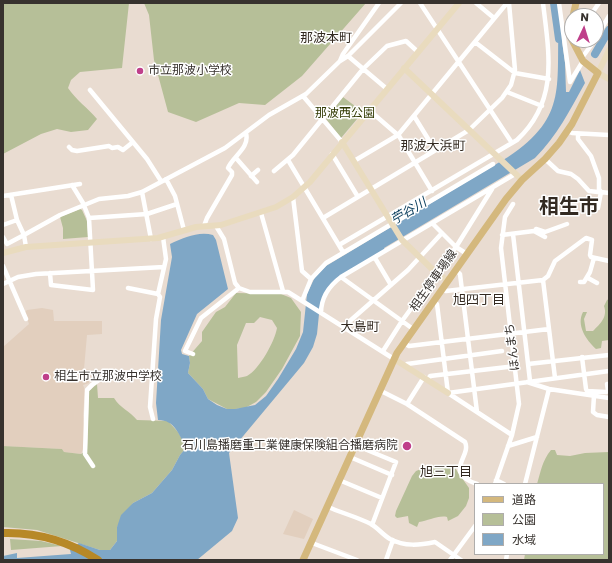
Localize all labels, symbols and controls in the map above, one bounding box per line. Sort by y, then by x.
north arrow [564,8,604,48]
text: N [580,9,589,25]
district label: 那波本町 [300,31,352,47]
place label: 市立那波小学校 [148,64,232,78]
marker: 市立那波小学校 [135,66,145,76]
park label: 那波西公園 [315,107,375,121]
district label: 那波大浜町 [401,139,465,155]
water label: 苧谷川 [388,195,430,229]
district label: 相生市 [539,196,599,220]
street label: 相生停車場線 [407,247,461,315]
district label: 旭四丁目 [453,293,505,309]
district label: 大島町 [341,320,379,336]
street label: ほんまち [503,322,523,372]
place label: 相生市立那波中学校 [54,370,162,384]
marker: 相生市立那波中学校 [41,372,51,382]
place label: 石川島播磨重工業健康保険組合播磨病院 [182,439,398,453]
marker: 石川島播磨重工業健康保険組合播磨病院 [401,440,413,452]
district label: 旭三丁目 [420,465,472,481]
legend [474,483,604,555]
text: 道路 [512,491,536,508]
text: 公園 [512,511,536,528]
text: 水域 [512,531,536,548]

